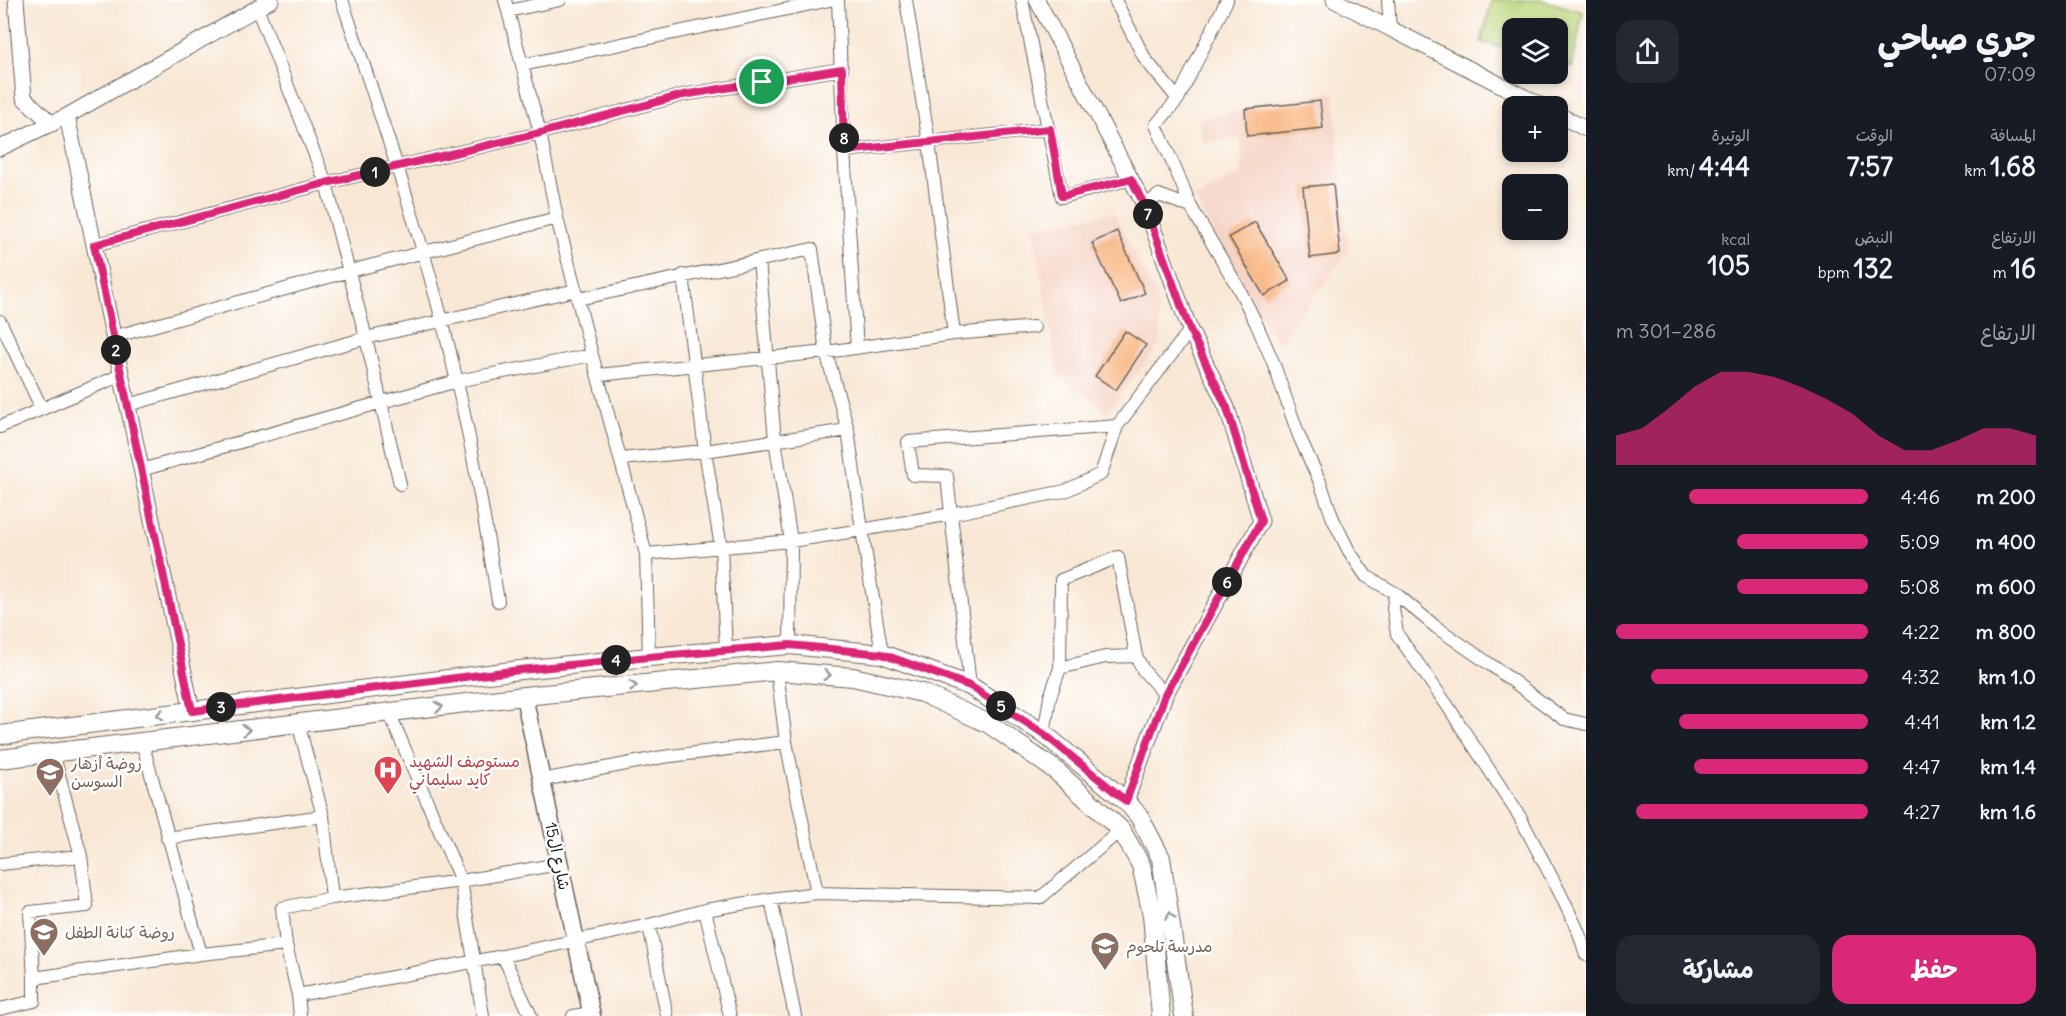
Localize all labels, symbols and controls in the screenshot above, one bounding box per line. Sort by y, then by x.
text: جري صباحي [1877,17,2036,59]
map controls [1502,18,1568,240]
button: layers [1502,18,1568,84]
button: share [1616,20,1679,83]
pin [736,56,787,107]
text: 07:09 [1984,61,2036,86]
icon: arrive [745,65,778,98]
button: + [1502,96,1568,162]
pin: 8 [829,123,859,153]
text: الوتيرة [1711,125,1750,145]
text: الوقت [1856,125,1893,145]
text: المسافة [1990,125,2036,145]
text: 8 [839,128,849,148]
text: 4:44 [1699,150,1750,183]
text: 7:57 [1847,150,1893,183]
text: 1.68 [1990,150,2036,183]
pin: 1 [360,157,390,187]
text: /km [1667,160,1699,180]
text: km [1964,160,1990,180]
text: 1 [372,162,378,182]
button: − [1502,174,1568,240]
pin: 7 [1133,199,1163,229]
text: 7 [1144,204,1152,224]
text: النبض [1855,227,1893,247]
text: الارتفاع [1991,227,2036,247]
text: kcal [1721,229,1750,249]
text: 105 [1708,249,1750,282]
text: 132 [1854,252,1893,285]
text: 16 [2011,252,2036,285]
text: bpm [1818,262,1854,282]
text: m [1993,262,2011,282]
text: 286–301 m [1616,318,1716,343]
text: الارتفاع [1980,320,2036,345]
pin: 2 [101,335,131,365]
text: 2 [112,340,120,360]
text: 4:46 [1901,484,1940,509]
text: 200 m [1976,484,2036,509]
text: 5:09 [1899,529,1940,554]
text: 400 m [1976,529,2036,554]
pin: 6 [1212,567,1242,597]
text: 6 [1222,572,1232,592]
text: 5:08 [1899,574,1940,599]
text: 600 m [1976,574,2036,599]
text: 4:22 [1902,619,1940,644]
text: 800 m [1976,619,2036,644]
pin: 4 [601,645,631,675]
text: 4 [611,650,621,670]
text: 4:32 [1902,664,1940,689]
text: 1.0 km [1978,664,2036,689]
one-way arrow [823,668,832,681]
one-way arrow [629,680,638,693]
pin: 5 [986,691,1016,721]
pin: 3 [206,692,236,722]
text: 5 [996,696,1006,716]
text: 3 [216,697,226,717]
one-way arrow [435,701,444,713]
one-way arrow [156,708,165,721]
text: 4:41 [1905,709,1940,734]
text: 1.2 km [1980,709,2036,734]
one-way arrow [241,724,250,736]
place label: مستوصف الشهيد كايد سليماني [409,751,520,794]
place label: روضة أزهار السوسن [70,753,142,792]
hospital icon: مستوصف الشهيد كايد سليماني [372,754,404,796]
text: 4:47 [1903,754,1940,779]
text: 1.4 km [1980,754,2036,779]
school or university icon: روضة أزهار السوسن [34,756,66,798]
text: 4:27 [1903,799,1940,824]
text: 1.6 km [1980,799,2036,824]
street label: شارع ال15 [539,820,575,892]
one-way arrow [1164,912,1176,921]
school or university icon: روضة كنانة الطفل [28,916,60,958]
place label: روضة كنانة الطفل [65,922,175,942]
school or university icon: مدرسة تلحوم [1089,930,1121,972]
button: مشاركة [1616,935,1820,1004]
button: حفظ [1832,935,2036,1004]
place label: مدرسة تلحوم [1126,936,1213,959]

